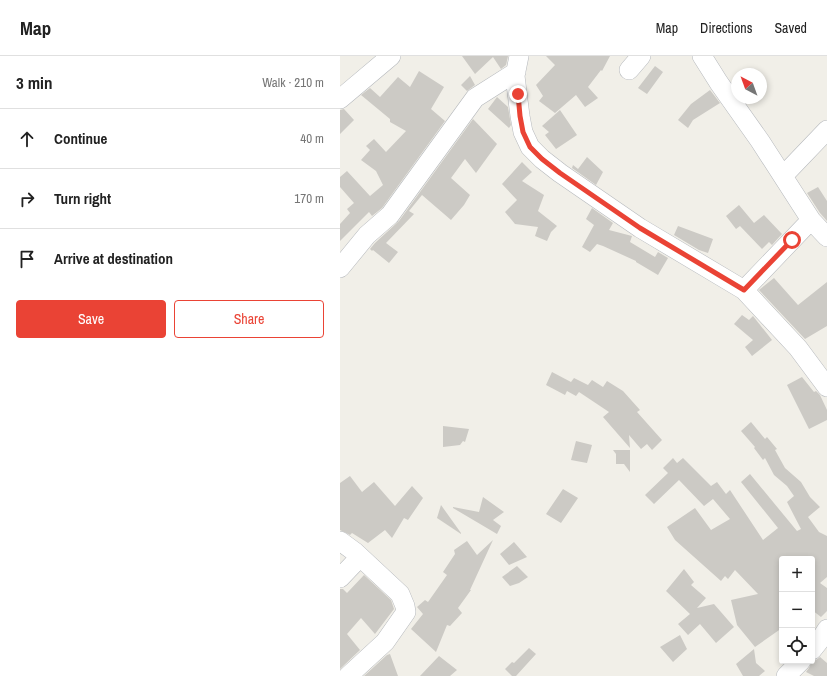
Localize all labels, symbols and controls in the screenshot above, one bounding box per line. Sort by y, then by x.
text: Map [20,15,51,41]
text: Map [656,19,678,37]
text: Directions [700,19,752,37]
text: Saved [774,19,807,37]
north arrow [731,68,767,104]
text: 3 min [16,71,52,94]
text: Walk · 210 m [262,74,324,91]
route end [509,85,527,103]
icon: ahead [16,128,38,150]
text: Continue [54,128,107,149]
text: 40 m [300,130,324,147]
icon: right [16,188,38,210]
text: Turn right [54,188,111,209]
text: 170 m [294,190,324,207]
route start [783,231,801,249]
icon: arrive [16,248,38,270]
text: Arrive at destination [54,248,173,269]
button: Save [16,300,166,338]
button: Share [174,300,324,338]
map controls [779,556,815,664]
button: + [779,556,815,592]
button: − [779,592,815,628]
button: locate [779,628,815,664]

